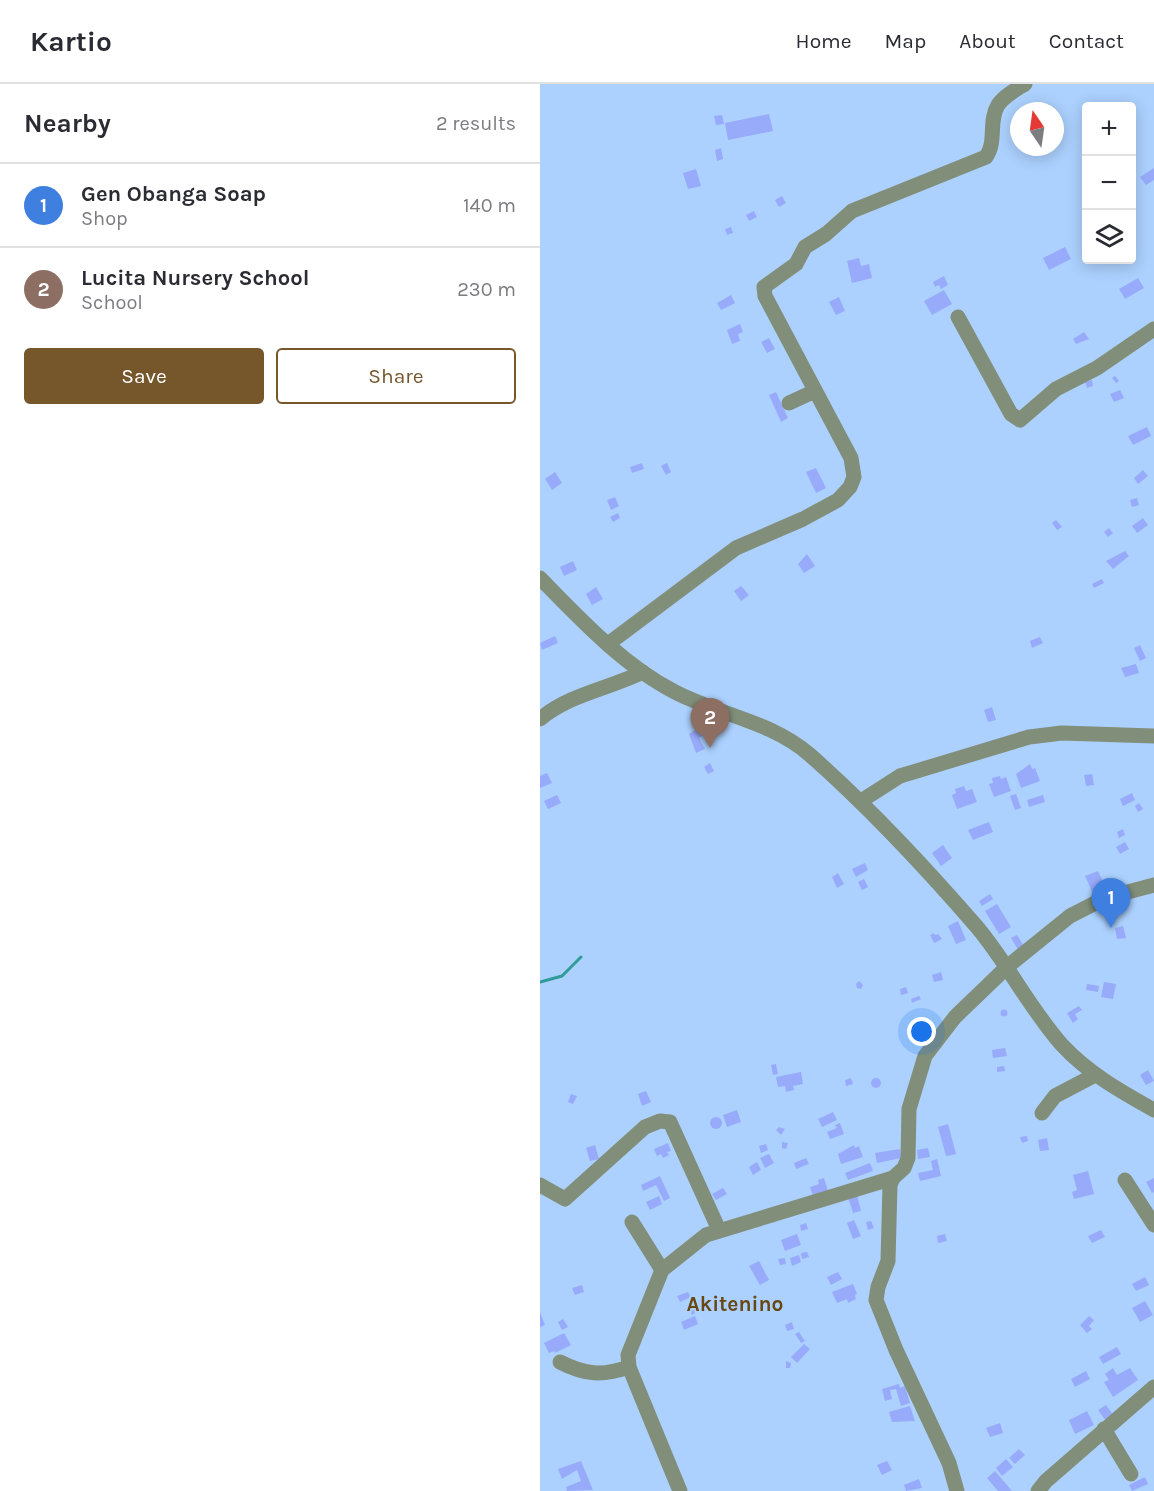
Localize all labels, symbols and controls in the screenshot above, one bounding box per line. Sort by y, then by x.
text: Kartio [30,25,112,58]
text: Home [796,29,852,53]
text: Map [885,29,926,53]
text: About [959,29,1016,53]
text: Contact [1049,29,1124,53]
north arrow [1010,102,1064,156]
map controls [1082,102,1136,264]
button: + [1082,102,1136,156]
text: Nearby [24,108,111,139]
text: 2 results [436,112,516,135]
button: − [1082,156,1136,210]
text: Gen Obanga Soap [81,181,266,207]
text: 1 [40,194,47,217]
text: 140 m [463,194,516,217]
text: Shop [81,207,128,230]
button: layers [1082,210,1136,264]
text: Lucita Nursery School [81,265,309,291]
text: 2 [37,278,50,301]
text: 230 m [457,278,516,301]
text: School [81,291,143,314]
button: Save [24,348,264,404]
button: Share [276,348,516,404]
pin: 2 [690,698,730,748]
pin: 1 [1092,878,1130,928]
your location [907,1017,936,1046]
district label: Akitenino [687,1292,783,1316]

